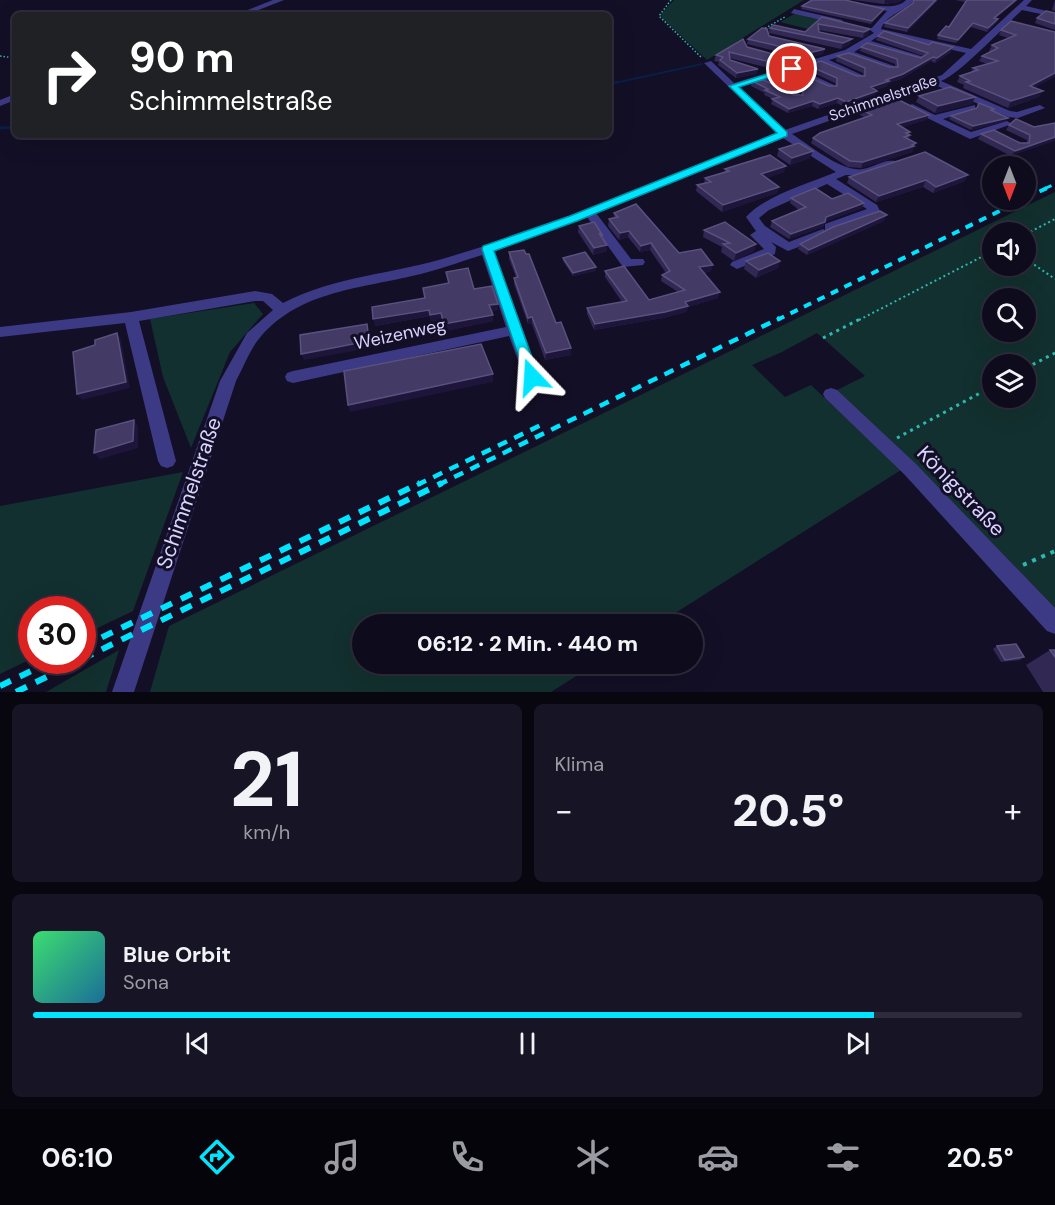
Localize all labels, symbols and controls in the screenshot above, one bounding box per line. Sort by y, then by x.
text: 90 m [129,30,235,85]
icon: right [30,36,108,114]
pin [766,43,817,94]
icon: arrive [775,52,808,85]
street label: Schimmelstraße [826,70,940,126]
text: Schimmelstraße [129,83,333,118]
north arrow [982,156,1036,210]
map controls [982,156,1036,408]
button: sound [982,222,1036,276]
button: search [982,288,1036,342]
street label: Weizenweg [352,313,448,355]
position arrow [500,345,564,409]
button: layers [982,354,1036,408]
street label: Schimmelstraße [150,414,228,572]
street label: Königstraße [911,440,1011,542]
speed limit sign: 30 [18,596,96,674]
text: 06:12 · 2 Min. · 440 m [417,629,638,658]
text: 21 [230,729,303,830]
text: Klima [555,751,604,777]
text: 20.5° [732,781,844,840]
text: − [555,789,573,832]
text: + [1004,789,1022,832]
text: km/h [243,819,290,845]
text: Blue Orbit [123,940,231,969]
text: Sona [123,969,169,995]
icon: previous [181,1027,214,1060]
icon: pause [511,1027,544,1060]
icon: next [841,1027,874,1060]
icon: directions [196,1136,238,1178]
icon: music [321,1136,363,1178]
icon: phone [446,1136,488,1178]
icon: climate [572,1136,614,1178]
icon: car [697,1136,739,1178]
icon: filters [822,1136,864,1178]
text: 06:10 [42,1140,113,1175]
text: 20.5° [947,1140,1013,1175]

